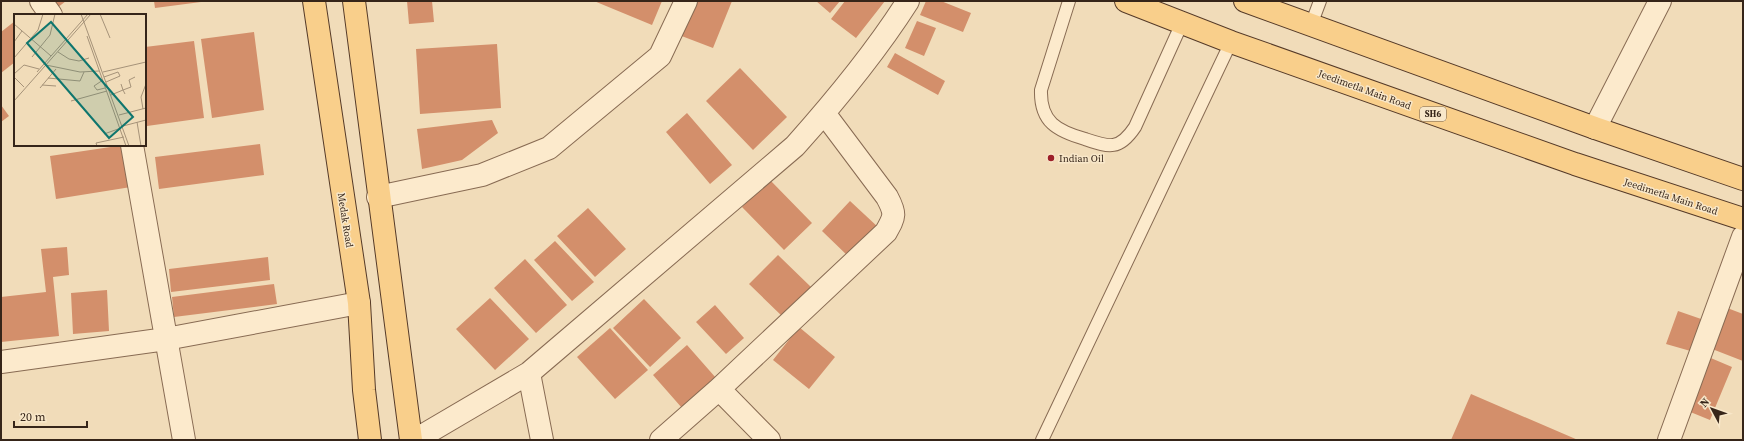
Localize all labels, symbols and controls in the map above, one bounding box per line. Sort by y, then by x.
inset map [14,14,146,146]
street label: Jeedimetla Main Road [1316,66,1413,112]
road number: SH6 [1420,107,1446,121]
place label: Indian Oil [1059,152,1104,165]
marker: Indian Oil [1046,153,1056,163]
street label: Jeedimetla Main Road [1621,175,1720,218]
street label: Medak Road [335,192,356,249]
north arrow [1692,389,1732,429]
text: N [1697,395,1713,411]
scale bar [14,403,87,429]
text: 20 m [20,409,46,425]

